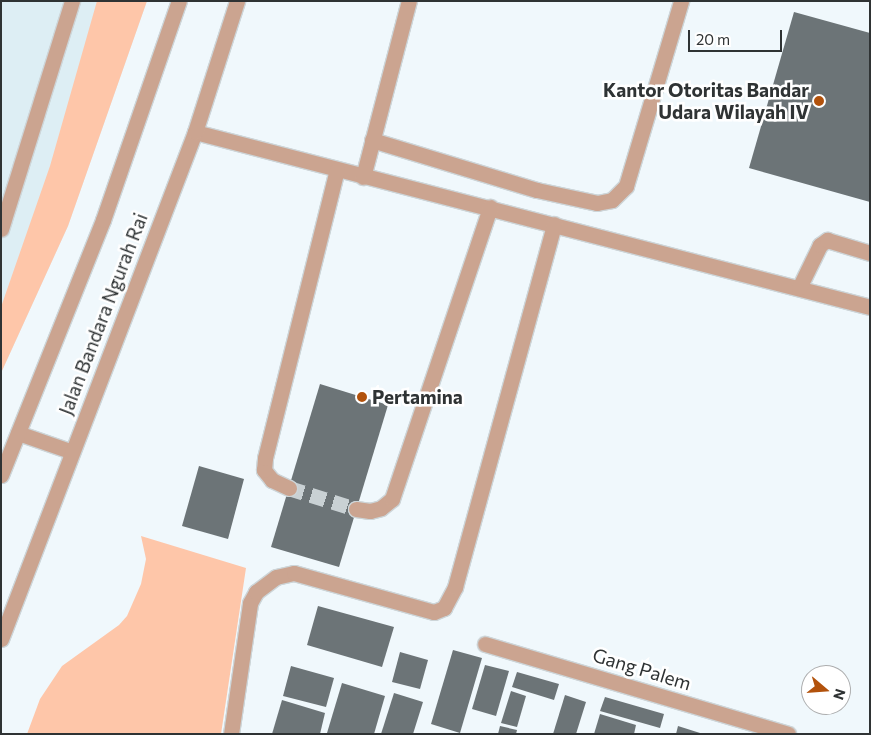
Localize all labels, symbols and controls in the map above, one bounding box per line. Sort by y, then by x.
scale bar [691,20,785,52]
text: 20 m [696,30,730,48]
place label: Kantor Otoritas Bandar Udara Wilayah IV [603,79,809,123]
marker: Kantor Otoritas Bandar Udara Wilayah IV [813,95,825,107]
street label: Jalan Bandara Ngurah Rai [54,210,152,418]
place label: Pertamina [372,386,463,408]
marker: Pertamina [356,391,368,403]
street label: Gang Palem [590,643,694,695]
north arrow [801,665,851,715]
text: N [830,687,849,702]

